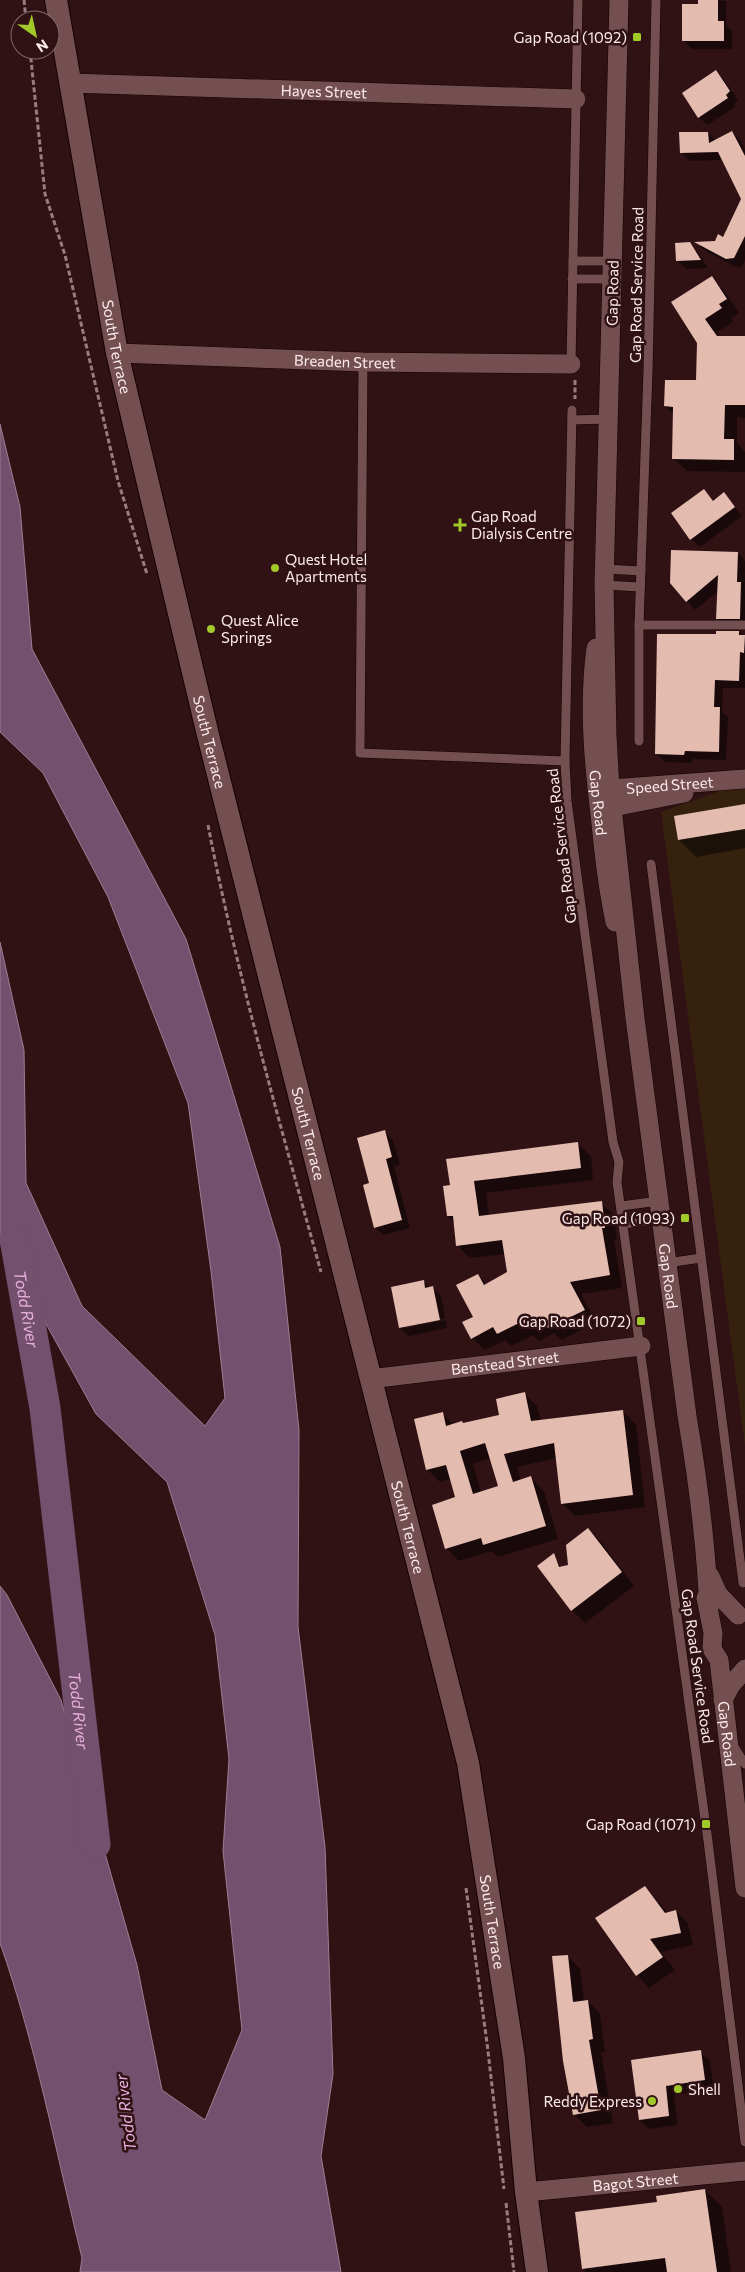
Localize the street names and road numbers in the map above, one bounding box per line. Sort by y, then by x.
street label: Hayes Street [280,81,367,101]
street label: Gap Road Service Road [626,207,646,363]
street label: Gap Road [602,260,622,326]
street label: South Terrace [99,298,135,395]
street label: Breaden Street [294,350,396,371]
street label: South Terrace [190,693,230,790]
street label: Gap Road Service Road [543,767,579,925]
street label: Gap Road [586,769,611,836]
street label: Speed Street [625,772,714,797]
street label: South Terrace [288,1085,329,1182]
street label: Gap Road [656,1242,682,1310]
street label: Benstead Street [450,1347,560,1378]
street label: South Terrace [388,1479,429,1576]
street label: Gap Road Service Road [678,1588,718,1744]
street label: Gap Road [715,1700,740,1767]
street label: South Terrace [477,1873,509,1970]
street label: Bagot Street [592,2168,679,2195]

